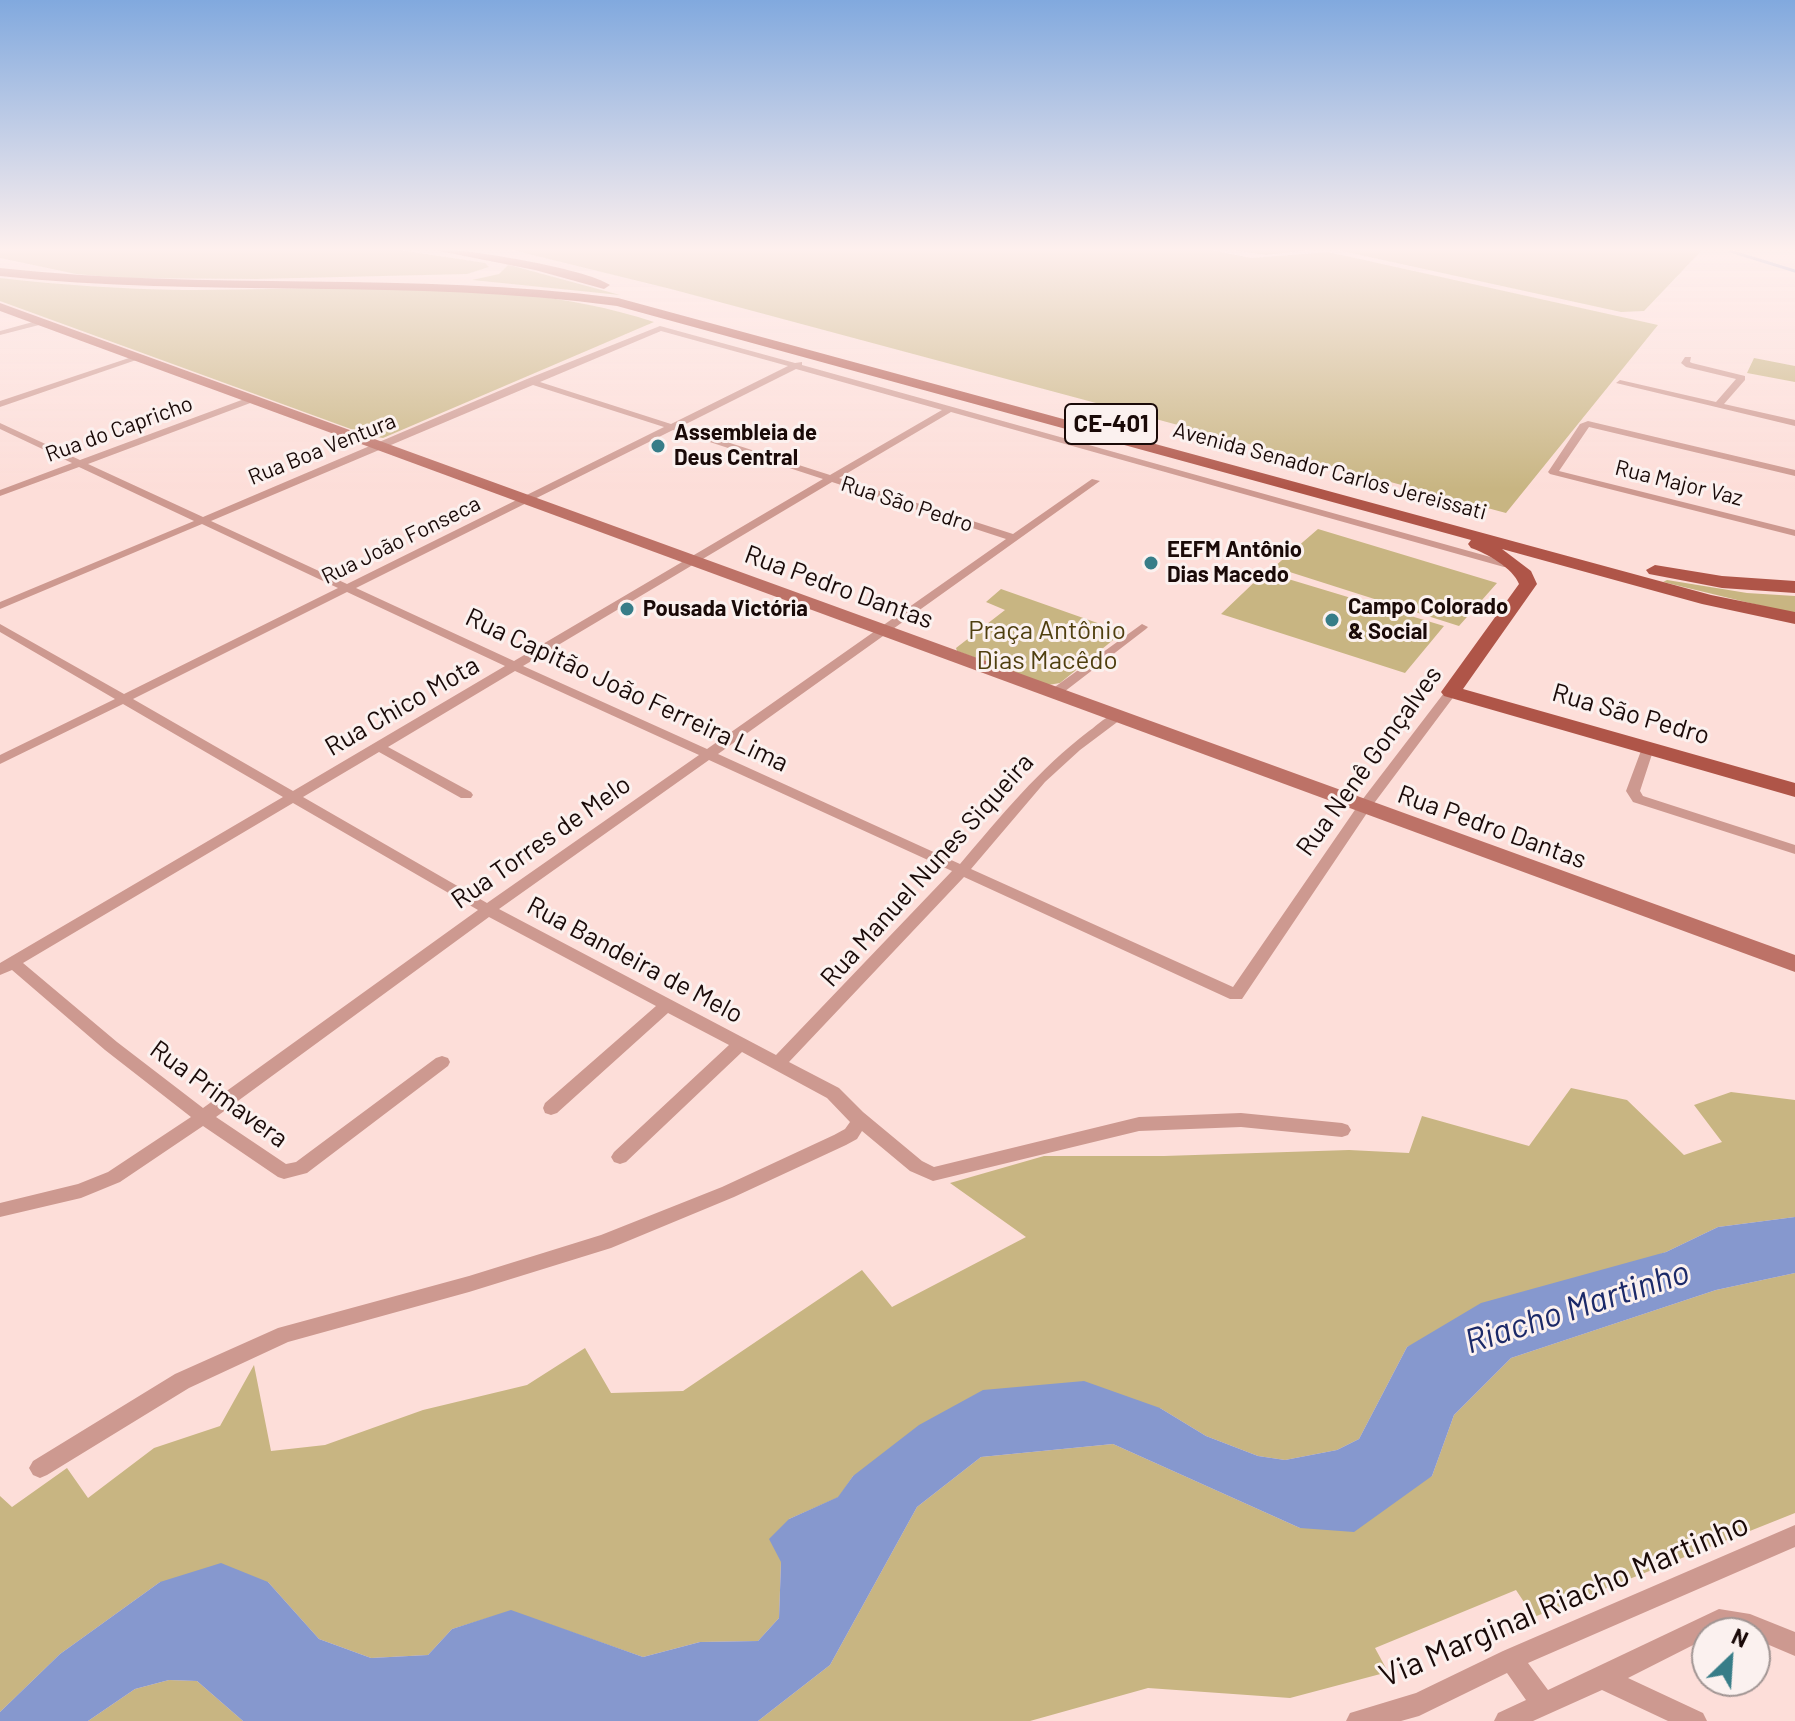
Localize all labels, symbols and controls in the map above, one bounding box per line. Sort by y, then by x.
street label: Rua do Capricho [42,390,196,468]
road number: CE-401 [1065,404,1157,444]
street label: Rua Boa Ventura [244,407,400,491]
street label: Avenida Senador Carlos Jereissati [1170,416,1490,526]
place label: Assembleia de Deus Central [674,420,817,472]
marker: Assembleia de Deus Central [649,437,667,455]
street label: Rua Major Vaz [1612,454,1746,512]
street label: Rua São Pedro [838,470,976,538]
street label: Rua João Fonseca [317,490,485,590]
place label: EEFM Antônio Dias Macedo [1167,537,1302,588]
street label: Rua Pedro Dantas [740,538,938,636]
marker: EEFM Antônio Dias Macedo [1142,554,1160,572]
place label: Campo Colorado & Social [1348,594,1508,646]
place label: Pousada Victória [643,596,808,622]
marker: Pousada Victória [618,600,636,618]
street label: Rua Capitão João Ferreira Lima [461,601,793,779]
marker: Campo Colorado & Social [1323,611,1341,629]
park label: Praça Antônio Dias Macêdo [968,614,1126,676]
street label: Rua Chico Mota [319,649,485,763]
street label: Rua Nenê Gonçalves [1290,660,1448,862]
street label: Rua São Pedro [1549,677,1713,751]
street label: Rua Manuel Nunes Siqueira [814,747,1040,993]
street label: Rua Torres de Melo [445,769,637,915]
street label: Rua Pedro Dantas [1393,778,1591,876]
street label: Rua Bandeira de Melo [522,890,748,1030]
street label: Rua Primavera [144,1033,294,1155]
water label: Riacho Martinho [1460,1251,1694,1363]
street label: Via Marginal Riacho Martinho [1374,1505,1754,1695]
north arrow [1691,1617,1771,1697]
text: N [1728,1622,1752,1652]

